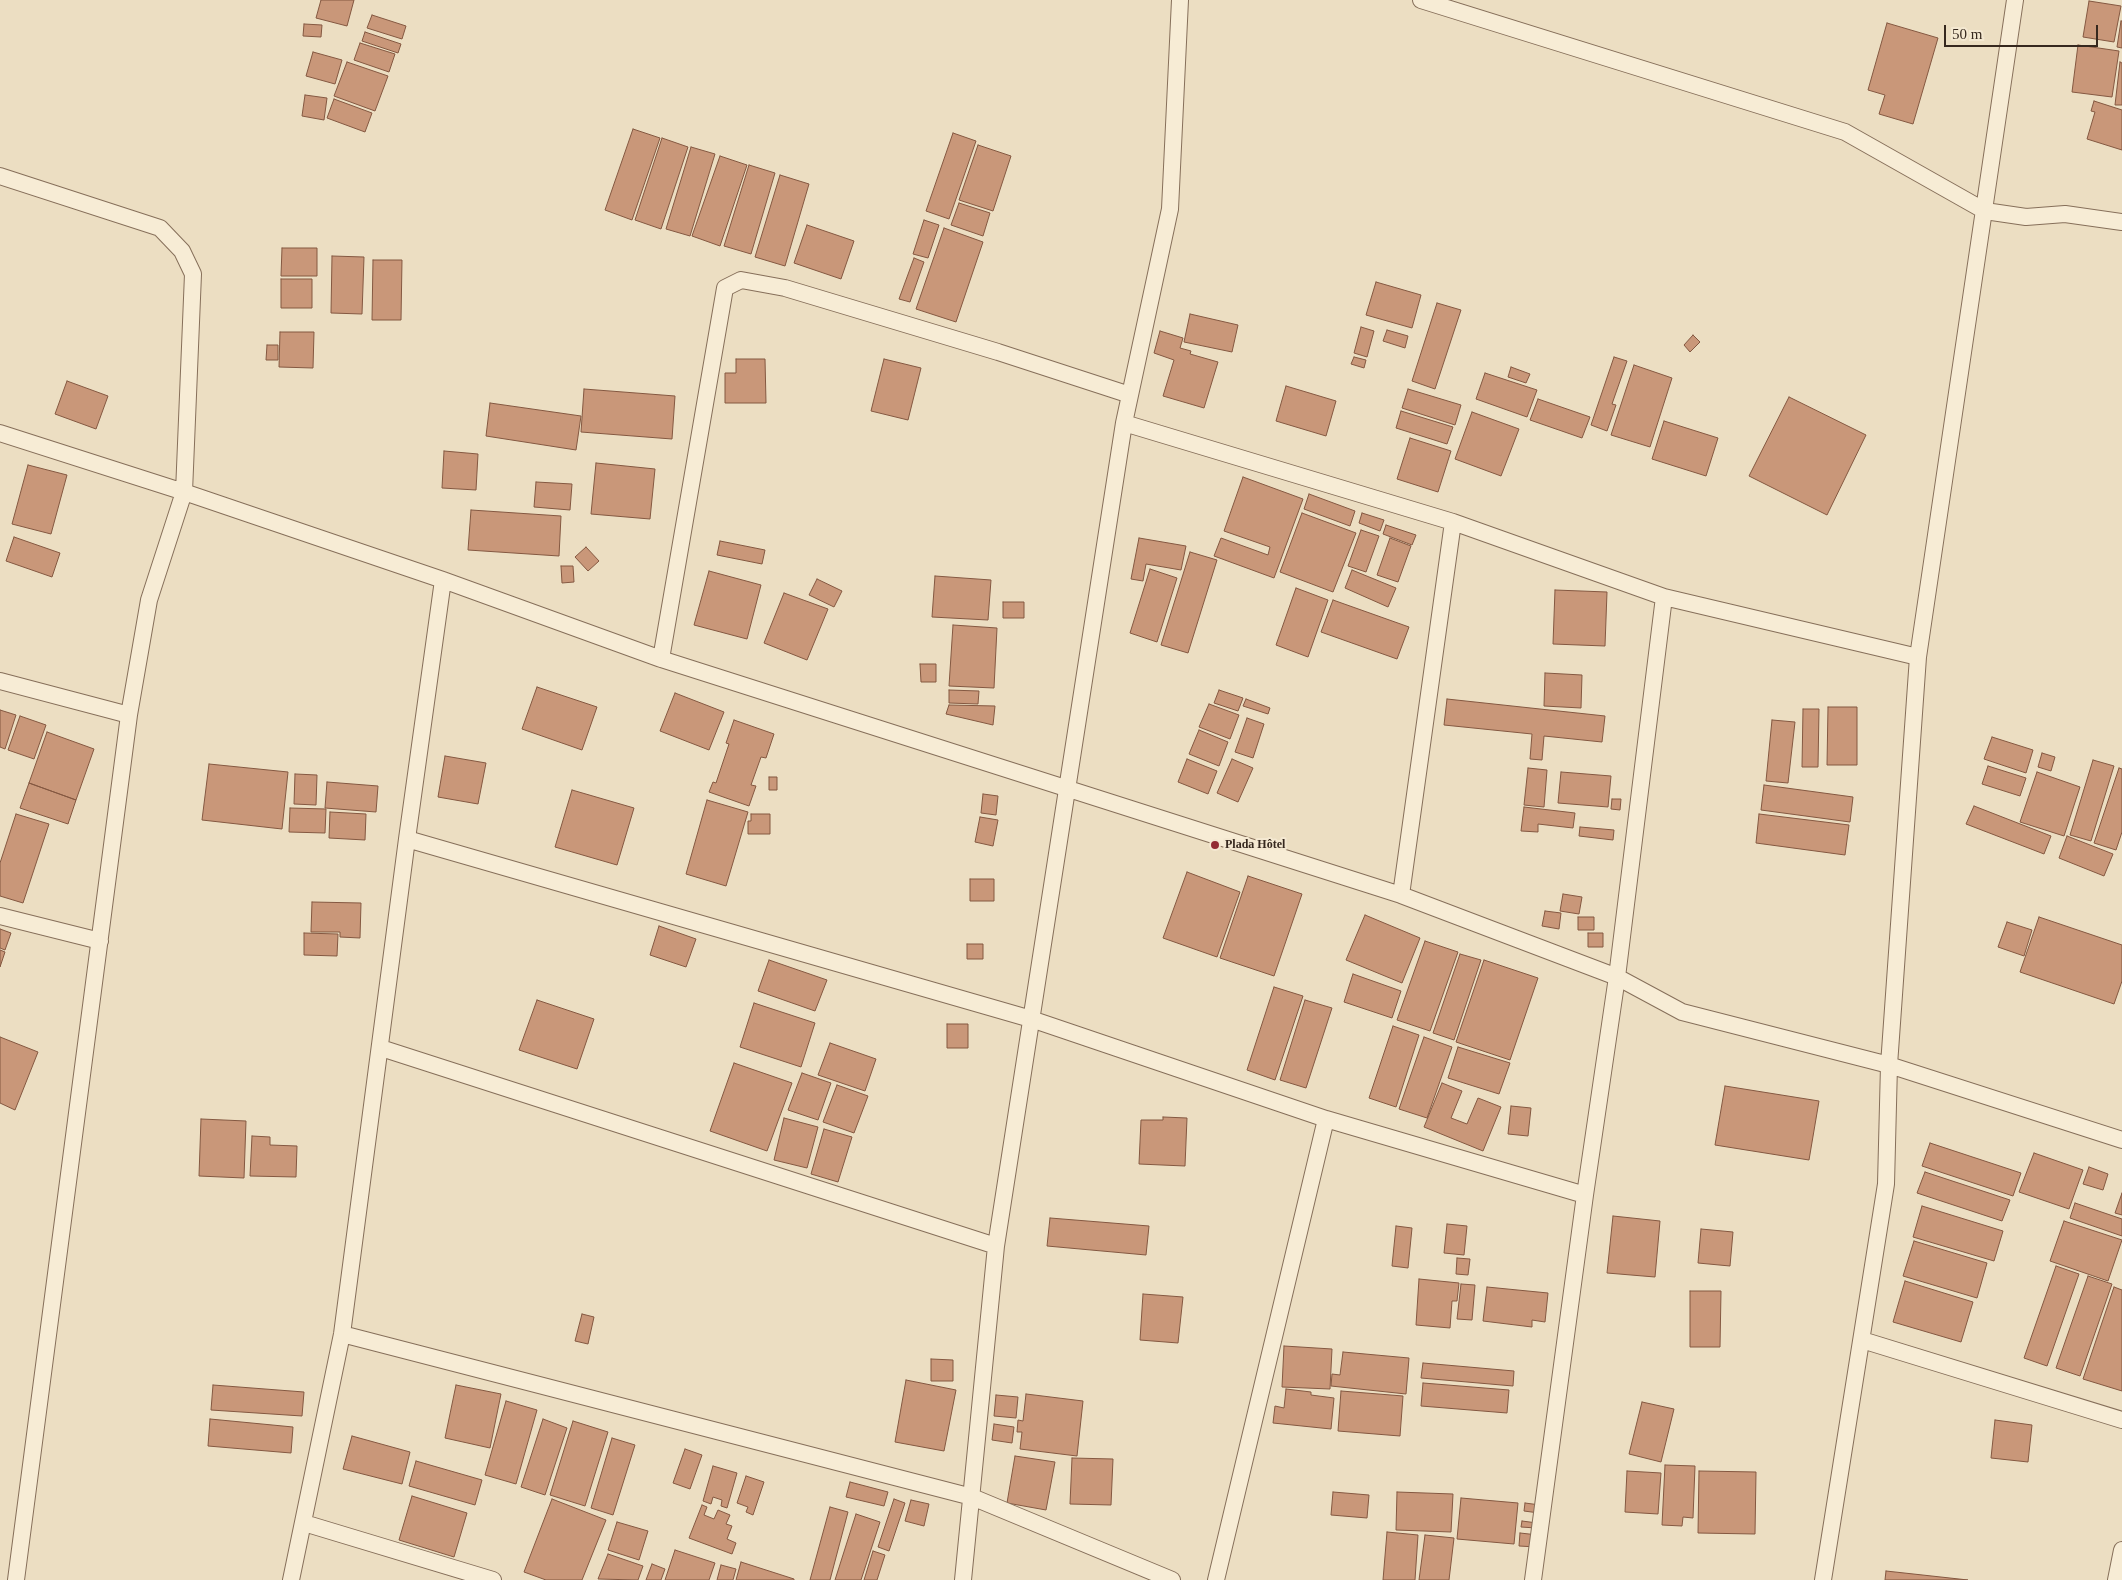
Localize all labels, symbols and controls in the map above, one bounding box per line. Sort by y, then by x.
scale bar [1947,15,2101,47]
text: 50 m [1952,26,1982,42]
place label: Plada Hôtel [1225,838,1285,852]
marker: Plada Hôtel [1209,839,1221,851]

